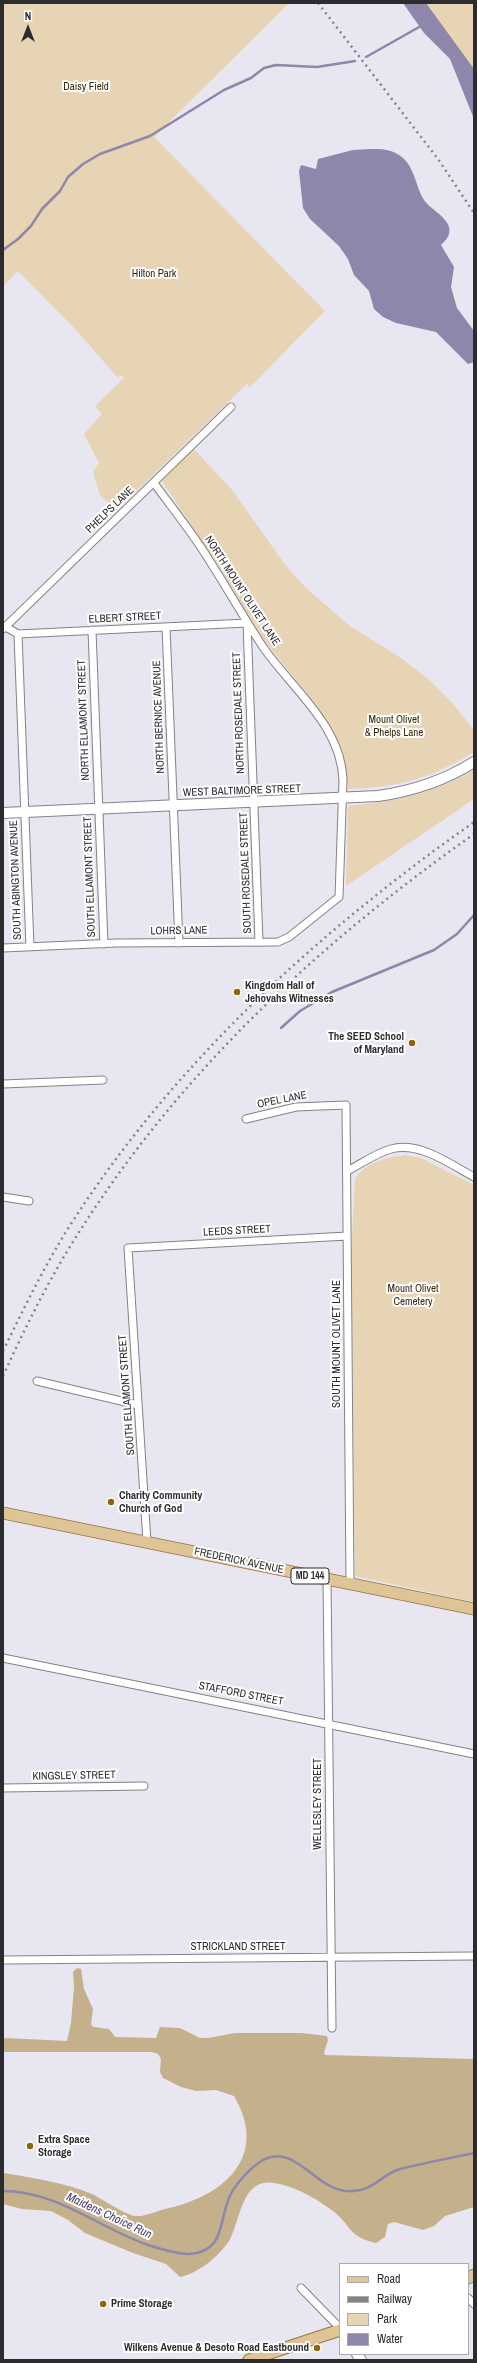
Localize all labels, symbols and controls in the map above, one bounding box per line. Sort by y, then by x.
north arrow [8,8,48,48]
text: N [25,9,31,23]
park label: Daisy Field [63,80,109,94]
park label: Hilton Park [132,267,176,281]
street label: PHELPS LANE [83,484,137,536]
street label: NORTH MOUNT OLIVET LANE [202,534,282,648]
street label: ELBERT STREET [88,609,162,627]
street label: NORTH ROSEDALE STREET [230,652,248,774]
street label: NORTH ELLAMONT STREET [75,659,93,781]
street label: NORTH BERNICE AVENUE [150,660,168,774]
park label: Mount Olivet & Phelps Lane [365,713,423,739]
street label: WEST BALTIMORE STREET [183,782,301,800]
street label: SOUTH ROSEDALE STREET [237,812,255,934]
street label: SOUTH ELLAMONT STREET [81,816,99,938]
street label: SOUTH ABINGTON AVENUE [7,820,25,940]
street label: LOHRS LANE [150,924,208,938]
place label: Kingdom Hall of Jehovahs Witnesses [245,979,334,1005]
marker: Kingdom Hall of Jehovahs Witnesses [232,987,242,997]
place label: The SEED School of Maryland [328,1030,404,1056]
marker: The SEED School of Maryland [407,1038,417,1048]
street label: OPEL LANE [256,1089,308,1111]
street label: LEEDS STREET [203,1223,271,1239]
street label: SOUTH MOUNT OLIVET LANE [330,1280,344,1408]
park label: Mount Olivet Cemetery [387,1282,439,1308]
street label: SOUTH ELLAMONT STREET [116,1334,138,1456]
place label: Charity Community Church of God [119,1489,202,1515]
marker: Charity Community Church of God [106,1497,116,1507]
street label: FREDERICK AVENUE [193,1545,285,1577]
road number: MD 144 [291,1568,329,1584]
street label: STAFFORD STREET [198,1679,284,1709]
street label: WELLESLEY STREET [311,1758,325,1850]
street label: KINGSLEY STREET [32,1769,116,1783]
street label: STRICKLAND STREET [190,1940,286,1954]
place label: Extra Space Storage [38,2133,90,2159]
marker: Extra Space Storage [25,2141,35,2151]
water label: Maidens Choice Run [64,2190,154,2242]
legend [339,2263,469,2355]
text: Road [377,2271,401,2287]
text: Railway [377,2291,412,2307]
place label: Prime Storage [111,2297,172,2311]
marker: Prime Storage [98,2299,108,2309]
text: Park [377,2311,397,2327]
text: Water [377,2331,403,2347]
place label: Wilkens Avenue & Desoto Road Eastbound [124,2341,309,2355]
marker: Wilkens Avenue & Desoto Road Eastbound [312,2343,322,2353]

